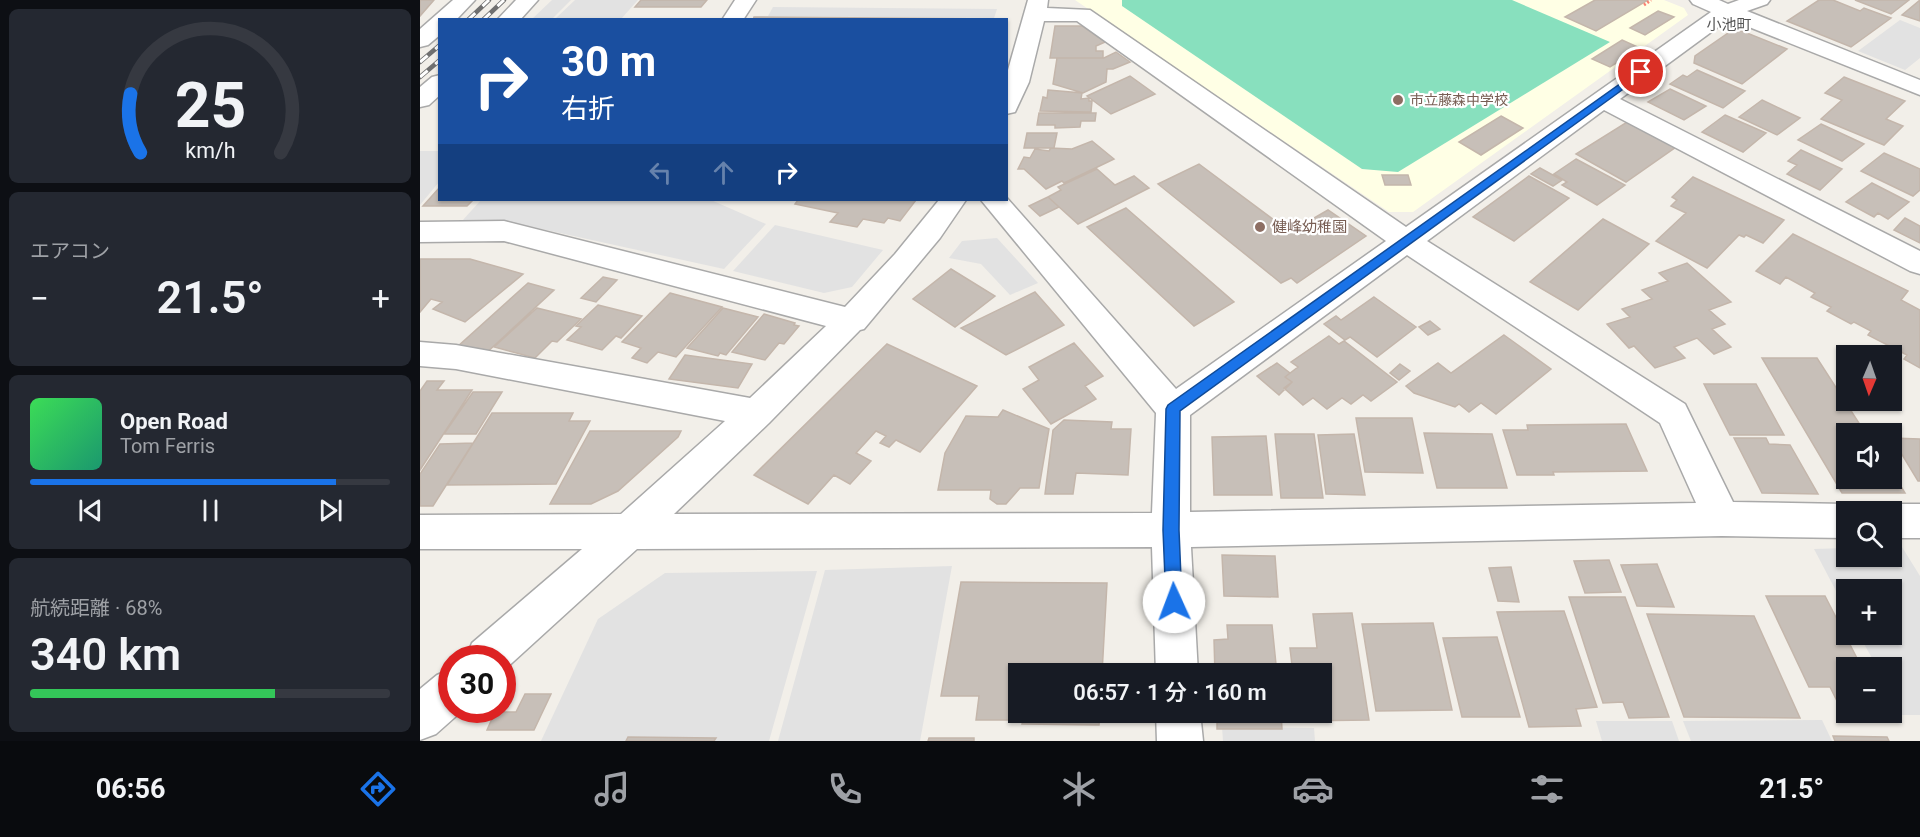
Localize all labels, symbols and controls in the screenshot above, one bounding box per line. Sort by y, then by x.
district label: 小池町 [1706,16,1752,34]
text: 30 m [561,37,656,86]
icon: right [462,42,540,120]
pin [1615,46,1666,97]
icon: arrive [1624,55,1657,88]
text: 25 [174,69,246,142]
place label: 市立藤森中学校 [1410,92,1508,108]
text: 右折 [561,93,615,125]
marker: 市立藤森中学校 [1391,93,1405,107]
text: km/h [185,138,235,163]
icon: left [644,156,677,189]
icon: ahead [707,156,740,189]
icon: right [770,156,803,189]
place label: 健峰幼稚園 [1272,218,1347,236]
marker: 健峰幼稚園 [1253,220,1267,234]
text: エアコン [30,239,110,263]
text: 21.5° [156,271,264,324]
text: − [30,279,49,318]
text: + [371,279,390,318]
north arrow [1836,345,1902,411]
map controls [1836,345,1902,723]
text: Open Road [120,409,228,434]
button: sound [1836,423,1902,489]
text: Tom Ferris [120,434,215,458]
icon: previous [74,494,107,527]
icon: pause [194,494,227,527]
icon: next [314,494,347,527]
button: search [1836,501,1902,567]
position arrow [1142,570,1206,634]
button: + [1836,579,1902,645]
text: 航続距離 · 68% [30,596,162,620]
text: 340 km [30,628,181,681]
speed limit sign: 30 [438,645,516,723]
button: − [1836,657,1902,723]
text: 06:57 · 1 分 · 160 m [1073,680,1267,705]
icon: directions [357,768,399,810]
icon: music [591,768,633,810]
icon: phone [824,768,866,810]
icon: climate [1058,768,1100,810]
icon: car [1292,768,1334,810]
icon: filters [1526,768,1568,810]
text: 06:56 [96,773,165,805]
text: 21.5° [1759,773,1824,805]

